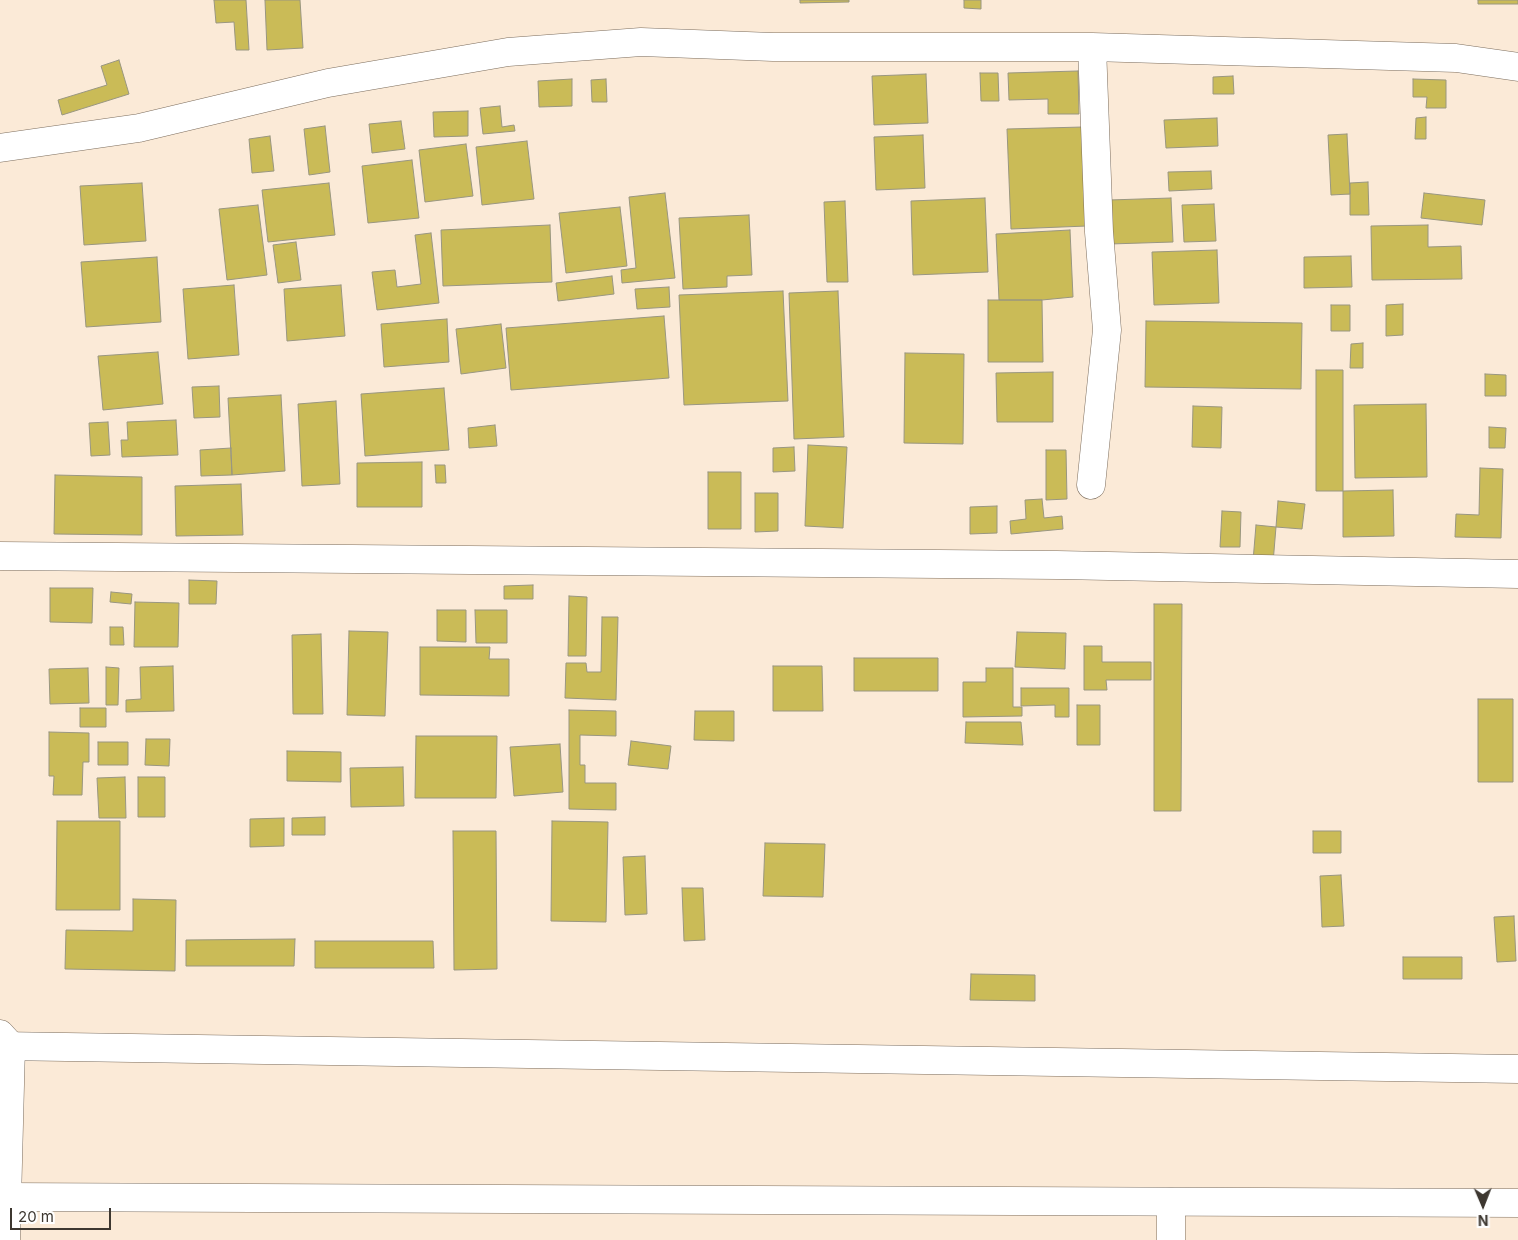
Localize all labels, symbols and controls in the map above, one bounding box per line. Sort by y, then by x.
north arrow [1458,1180,1508,1230]
scale bar [12,1198,114,1230]
text: 20 m [18,1207,54,1226]
text: N [1478,1212,1489,1229]

